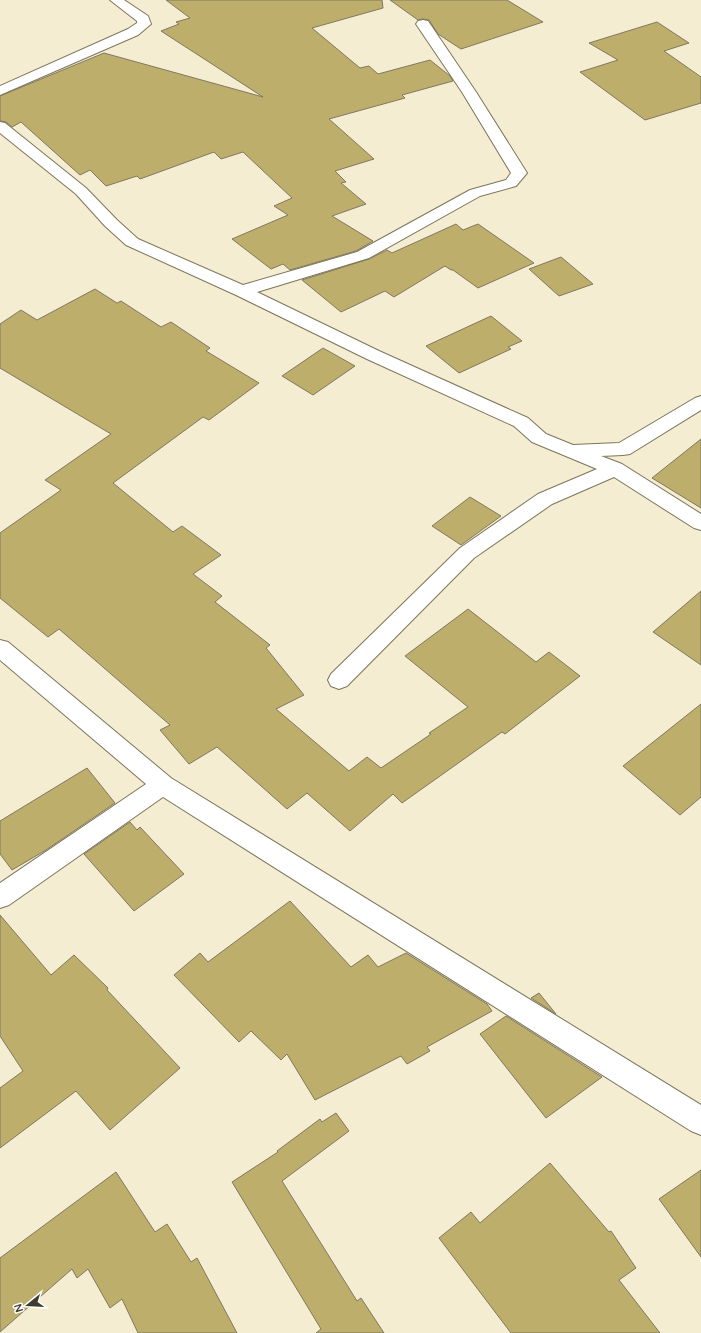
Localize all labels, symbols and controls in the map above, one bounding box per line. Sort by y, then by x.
north arrow [8,1285,48,1325]
text: N [11,1302,26,1314]

